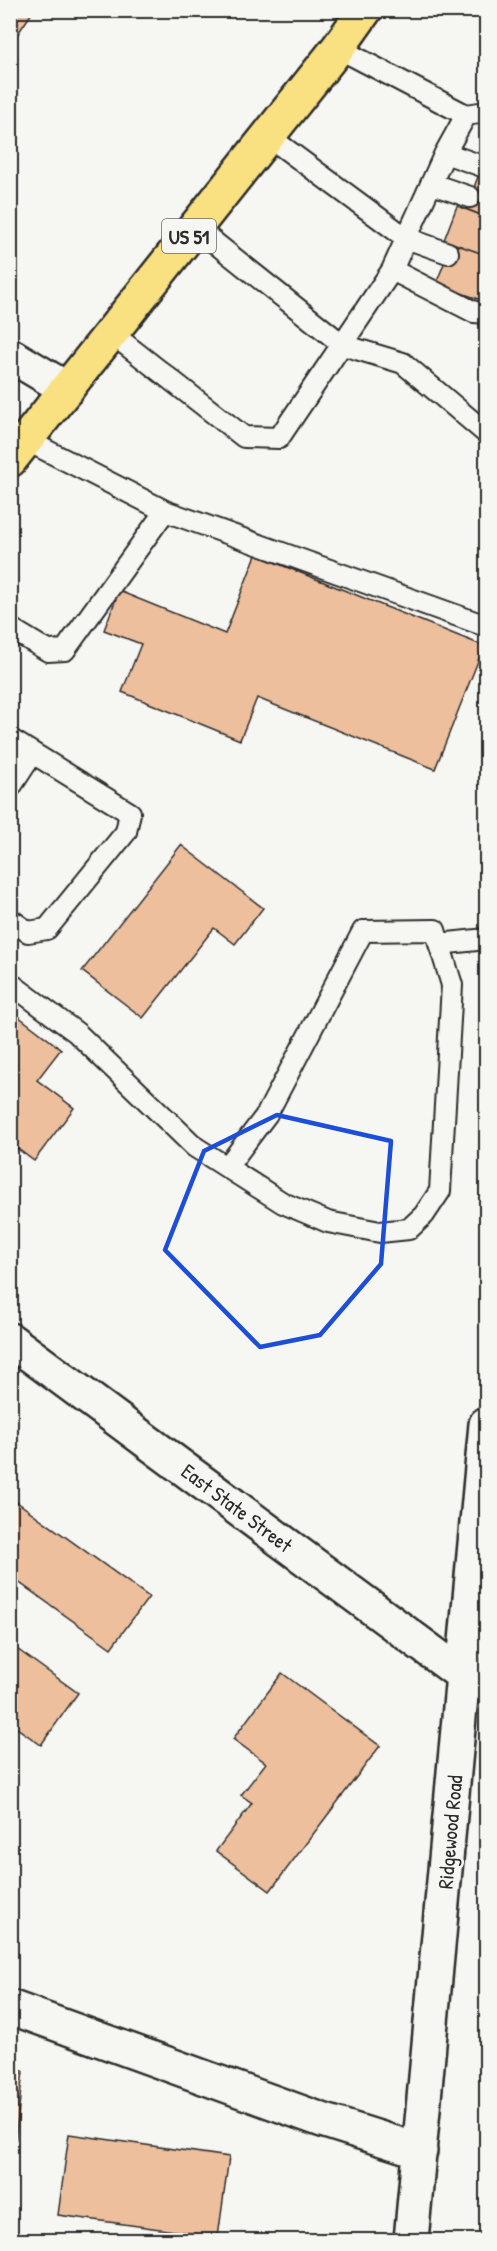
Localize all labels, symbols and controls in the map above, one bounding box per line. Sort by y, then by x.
road number: US 51 [162,219,216,253]
street label: East State Street [176,1457,299,1560]
street label: Ridgewood Road [431,1774,469,1890]

